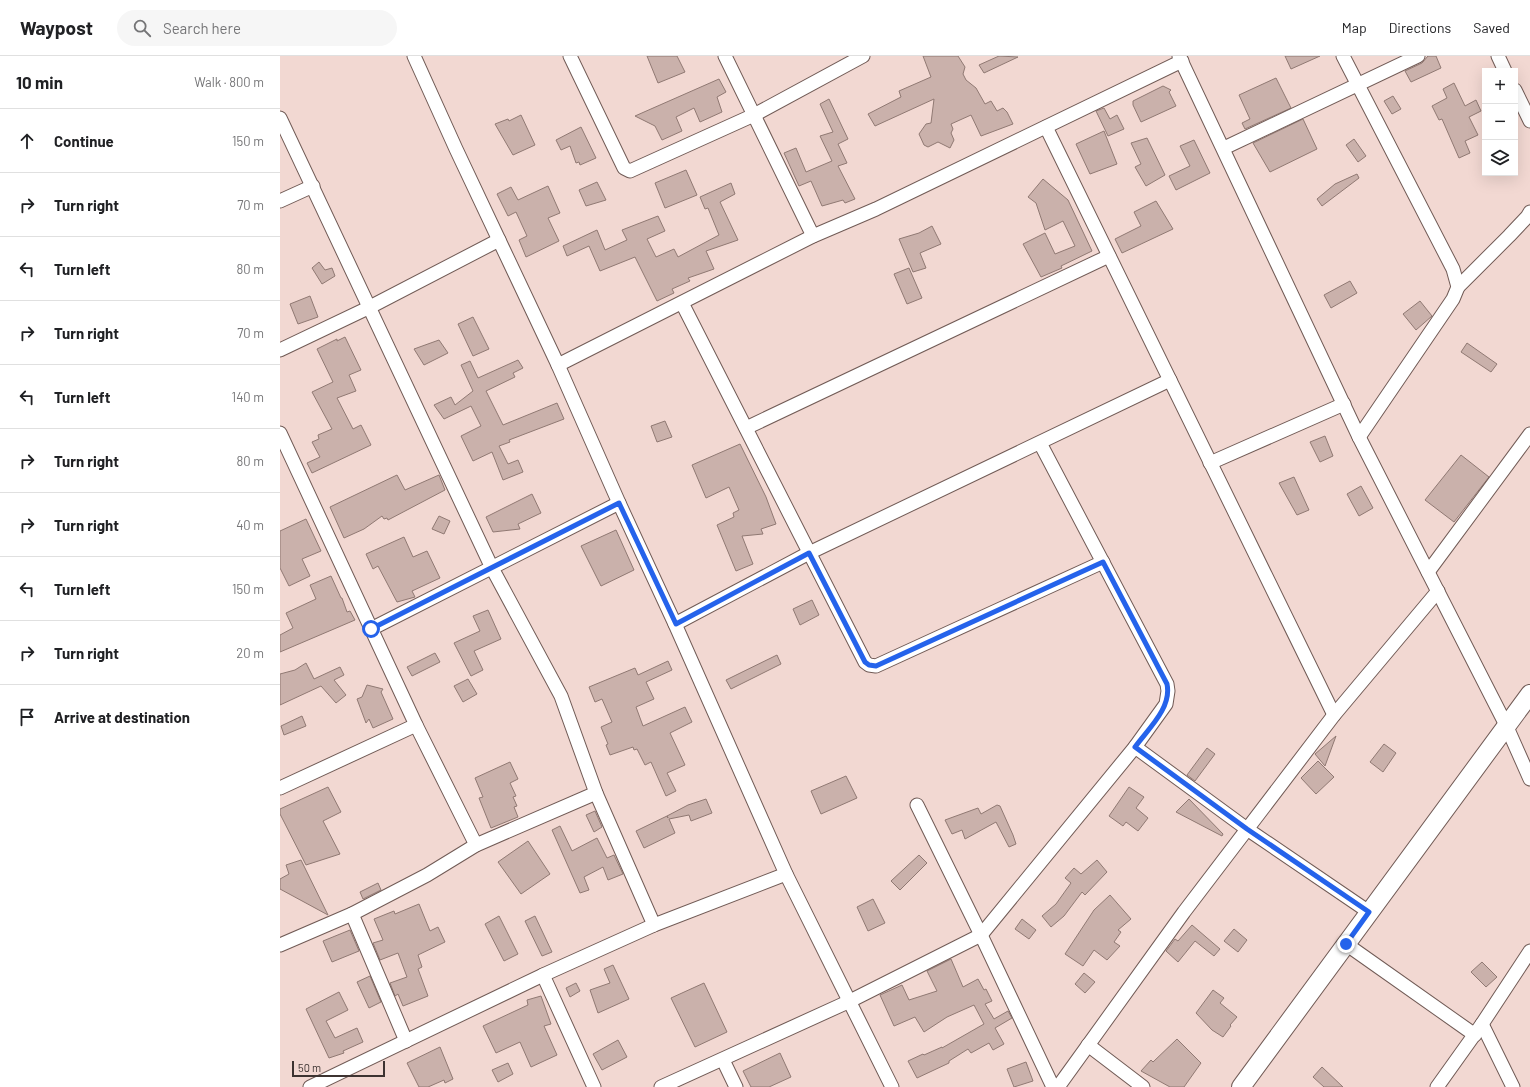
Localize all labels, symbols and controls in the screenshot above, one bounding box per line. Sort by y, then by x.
search box [117,10,397,46]
text: Waypost [20,16,93,39]
icon: search [131,17,153,39]
text: Search here [163,19,241,37]
text: Map [1342,19,1367,36]
text: Directions [1389,19,1451,36]
text: Saved [1473,19,1510,36]
map controls [1482,68,1518,176]
button: + [1482,68,1518,104]
text: 10 min [16,72,63,92]
text: Walk · 800 m [194,74,264,90]
button: − [1482,104,1518,140]
icon: ahead [16,130,38,152]
text: Continue [54,132,114,150]
text: 150 m [232,133,264,149]
button: layers [1482,140,1518,176]
icon: right [16,194,38,216]
text: Turn right [54,196,119,214]
text: 70 m [237,197,264,213]
icon: left [16,258,38,280]
text: Turn left [54,260,110,278]
text: 80 m [237,261,264,277]
icon: right [16,322,38,344]
text: Turn right [54,324,119,342]
text: 70 m [237,325,264,341]
icon: left [16,386,38,408]
text: Turn left [54,388,110,406]
text: 140 m [232,389,264,405]
icon: right [16,450,38,472]
text: Turn right [54,452,119,470]
text: 80 m [237,453,264,469]
icon: right [16,514,38,536]
text: Turn right [54,516,119,534]
text: 40 m [236,517,264,533]
icon: left [16,578,38,600]
text: Turn left [54,580,110,598]
text: 150 m [232,581,264,597]
route start [362,620,380,638]
icon: right [16,642,38,664]
text: Turn right [54,644,119,662]
text: 20 m [236,645,264,661]
icon: arrive [16,706,38,728]
text: Arrive at destination [54,708,190,726]
route end [1337,935,1355,953]
scale bar [292,1059,385,1078]
text: 50 m [298,1061,321,1074]

